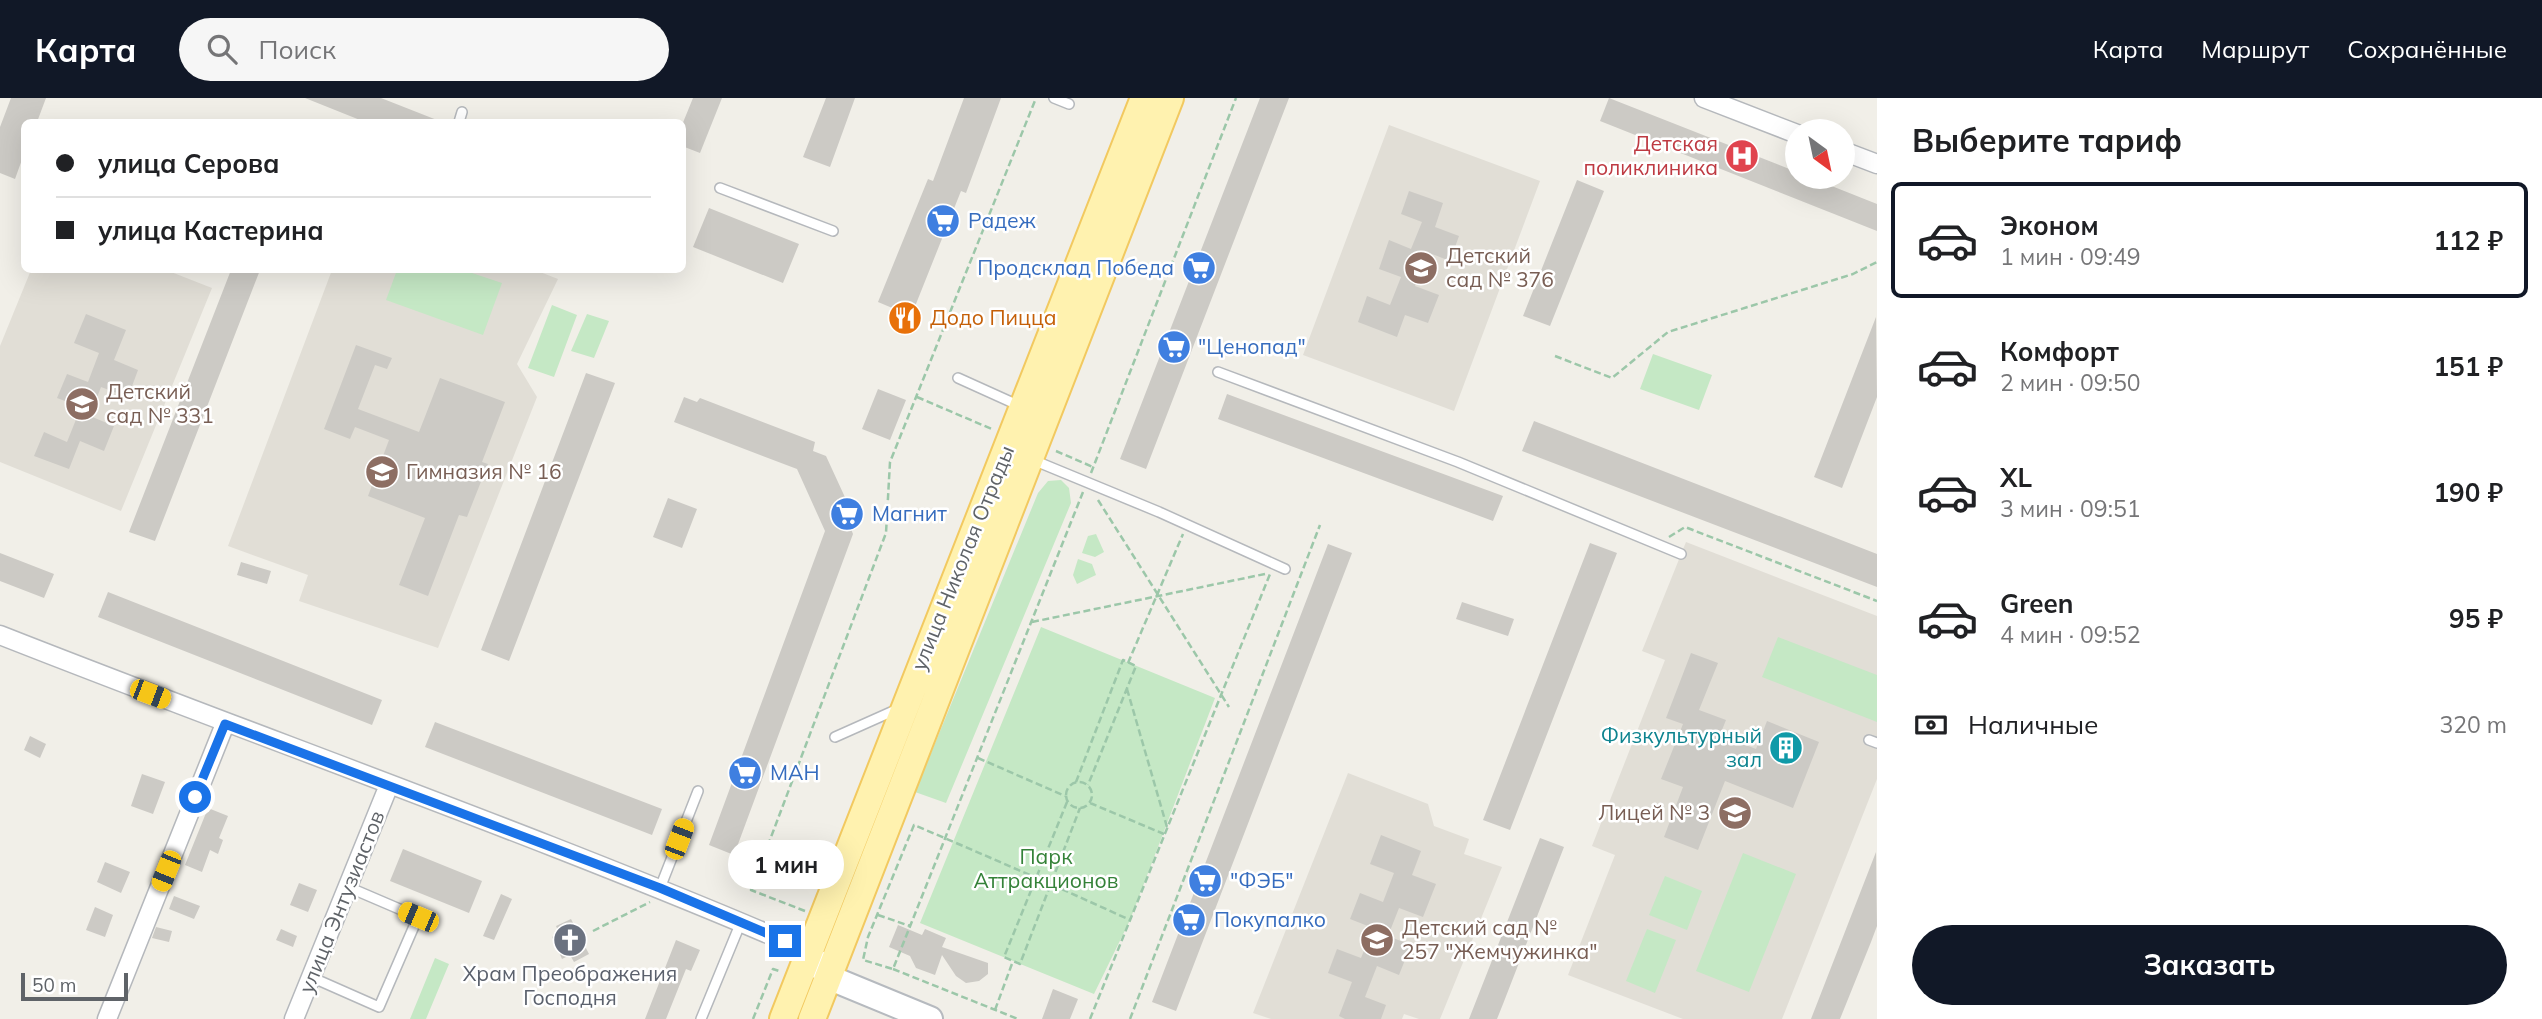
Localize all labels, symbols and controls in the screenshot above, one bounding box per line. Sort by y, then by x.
search box [179,18,669,81]
text: Карта [35,29,137,70]
icon: search [203,30,241,68]
text: Поиск [259,33,336,66]
text: Карта [2093,34,2163,64]
text: Маршрут [2201,34,2309,64]
text: Сохранённые [2347,34,2507,64]
north arrow [1785,119,1855,189]
map controls [1785,119,1855,189]
text: Выберите тариф [1912,120,2182,160]
place label: Детская поликлиника [1583,130,1718,180]
hospital icon: Детская поликлиника [1723,137,1761,175]
text: улица Серова [98,147,280,180]
supermarket icon: Радеж [924,202,962,240]
place label: Радеж [968,207,1036,233]
icon: car [1916,209,1979,272]
text: Эконом [2000,209,2099,242]
text: улица Кастерина [98,214,324,247]
text: 112 ₽ [2433,224,2503,257]
place label: Детский сад № 376 [1446,242,1554,292]
text: 1 мин · 09:49 [2000,242,2140,271]
supermarket icon: Продсклад Победа [1180,249,1218,287]
school or university icon: Детский сад № 376 [1402,249,1440,287]
place label: Продсклад Победа [977,254,1174,280]
restaurant icon: Додо Пицца [886,299,924,337]
place label: Додо Пицца [930,304,1057,330]
supermarket icon: "Ценопад" [1155,328,1193,366]
place label: "Ценопад" [1198,333,1306,359]
icon: car [1916,335,1979,398]
text: Комфорт [2000,335,2119,368]
text: 151 ₽ [2433,350,2503,383]
text: 2 мин · 09:50 [2000,368,2140,397]
place label: Детский сад № 331 [106,378,214,428]
school or university icon: Детский сад № 331 [63,385,101,423]
street label: улица Николая Отрады [905,441,1019,674]
school or university icon: Гимназия № 16 [363,453,401,491]
place label: Гимназия № 16 [406,458,562,484]
icon: car [1916,461,1979,524]
text: XL [2000,461,2032,494]
text: 190 ₽ [2433,476,2503,509]
text: 3 мин · 09:51 [2000,494,2140,523]
supermarket icon: Магнит [828,495,866,533]
place label: Магнит [872,500,947,526]
icon: car [1916,587,1979,650]
text: Green [2000,587,2073,620]
text: 95 ₽ [2449,602,2503,635]
text: 4 мин · 09:52 [2000,620,2140,649]
car [127,677,174,711]
icon: cash [1912,706,1950,744]
text: Наличные [1968,708,2098,741]
text: 320 m [2439,710,2507,739]
place label: Физкультурный зал [1601,722,1762,772]
building icon: Физкультурный зал [1767,729,1805,767]
supermarket icon: МАН [726,754,764,792]
place label: МАН [770,759,820,785]
route start [179,781,211,813]
school or university icon: Лицей № 3 [1716,794,1754,832]
place label: Лицей № 3 [1598,799,1710,825]
street label: улица Энтузиастов [293,807,390,997]
car [662,816,697,862]
callout: 1 мин [727,840,843,888]
park label: Парк Аттракционов [973,843,1119,893]
car [149,848,184,894]
text: 1 мин [754,850,818,879]
supermarket icon: "ФЭБ" [1186,862,1224,900]
place label: "ФЭБ" [1230,867,1293,893]
car [395,899,442,935]
supermarket icon: Покупалко [1170,901,1208,939]
place label: Покупалко [1214,906,1326,932]
place label: Детский сад № 257 "Жемчужинка" [1402,914,1598,964]
church icon: Храм Преображения Господня [551,921,589,959]
school or university icon: Детский сад № 257 "Жемчужинка" [1358,921,1396,959]
route end [769,925,801,957]
button: Заказать [1912,925,2507,1005]
place label: Храм Преображения Господня [463,960,677,1010]
scale bar [21,970,128,1002]
text: 50 m [32,973,76,997]

